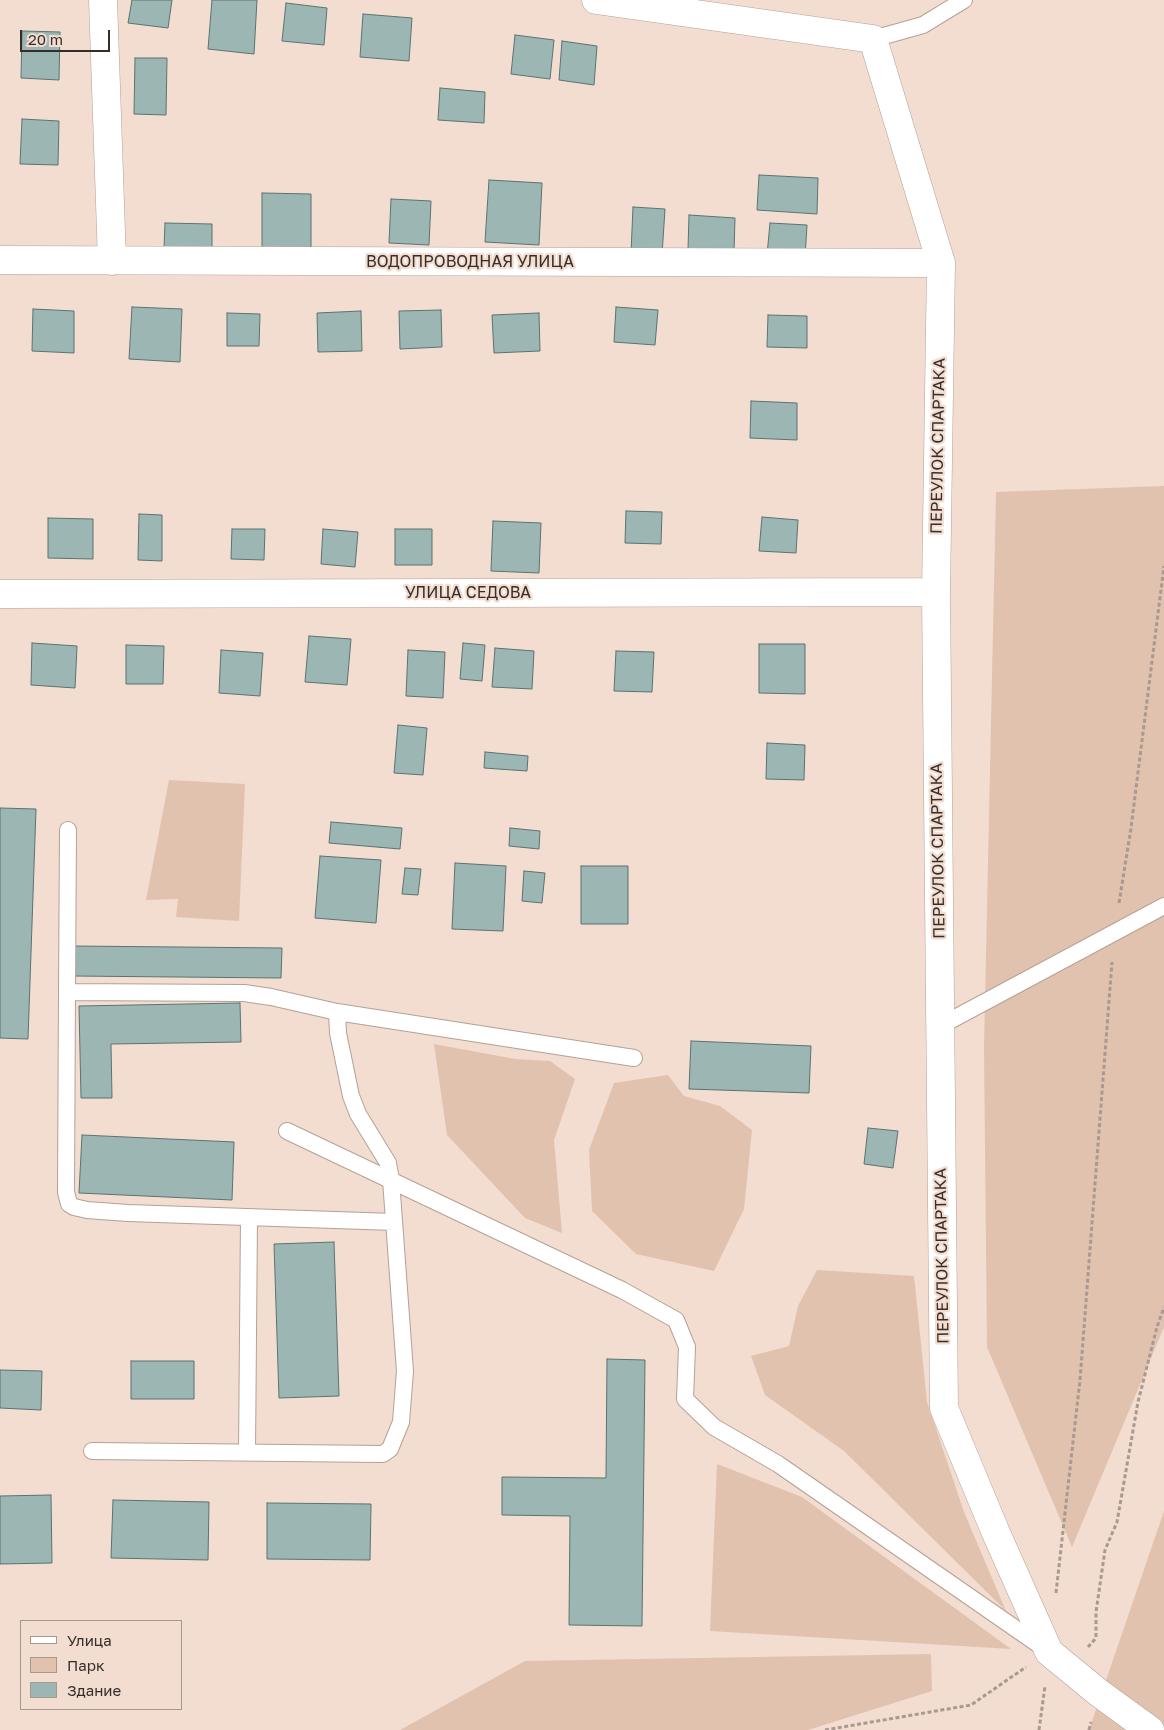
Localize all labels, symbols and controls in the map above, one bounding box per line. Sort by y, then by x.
scale bar [22,20,112,52]
text: 20 m [28,30,63,48]
street label: ВОДОПРОВОДНАЯ УЛИЦА [366,252,574,272]
street label: ПЕРЕУЛОК СПАРТАКА [927,358,949,534]
street label: УЛИЦА СЕДОВА [405,583,531,603]
street label: ПЕРЕУЛОК СПАРТАКА [927,763,949,939]
street label: ПЕРЕУЛОК СПАРТАКА [931,1168,953,1344]
legend [20,1620,182,1710]
text: Улица [67,1631,112,1649]
text: Парк [67,1656,105,1674]
text: Здание [67,1681,121,1699]

